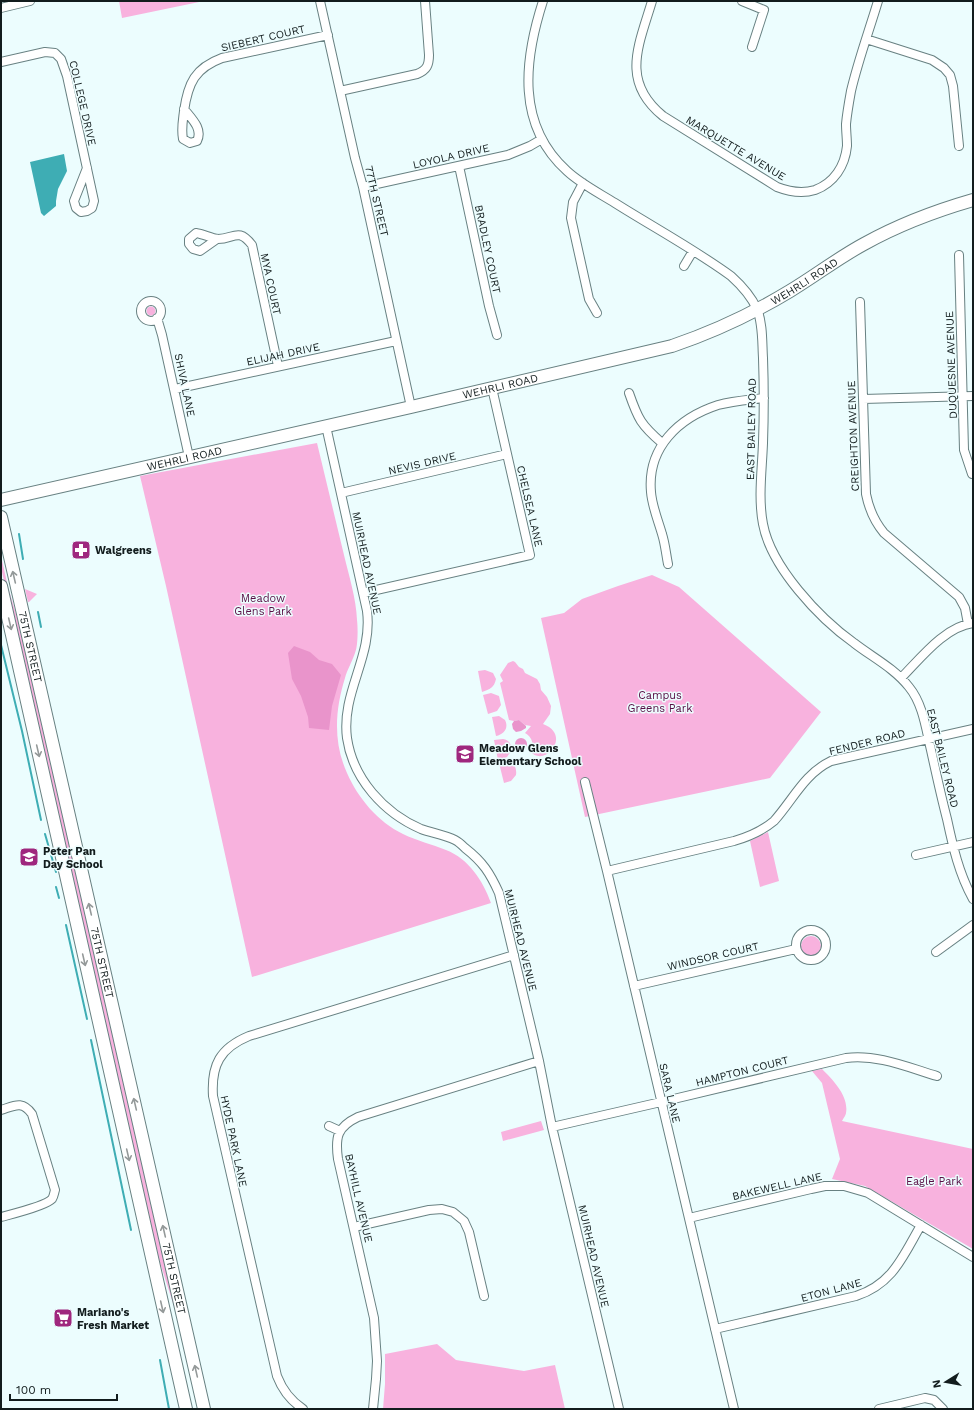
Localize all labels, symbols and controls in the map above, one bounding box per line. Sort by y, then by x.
street label: SIEBERT COURT [220,22,307,54]
street label: COLLEGE DRIVE [66,59,99,147]
street label: MARQUETTE AVENUE [683,113,788,183]
street label: LOYOLA DRIVE [411,141,491,172]
street label: 77TH STREET [362,164,391,238]
street label: BRADLEY COURT [472,204,503,295]
street label: MYA COURT [258,252,283,317]
street label: WEHRLI ROAD [768,255,840,308]
street label: DUQUESNE AVENUE [943,311,960,419]
street label: ELIJAH DRIVE [245,340,321,369]
street label: SHIVA LANE [171,352,198,418]
street label: WEHRLI ROAD [461,372,539,402]
street label: EAST BAILEY ROAD [744,378,759,480]
street label: CREIGHTON AVENUE [845,380,862,492]
street label: WEHRLI ROAD [145,444,224,474]
street label: NEVIS DRIVE [387,449,457,478]
street label: CHELSEA LANE [514,464,545,548]
street label: MUIRHEAD AVENUE [349,510,384,616]
pharmacy icon: Walgreens [70,539,92,561]
place label: Walgreens [95,544,152,557]
one-way arrow [10,570,18,583]
park label: Meadow Glens Park [234,592,292,618]
street label: 75TH STREET [16,610,44,684]
one-way arrow [6,617,14,630]
park label: Campus Greens Park [628,689,693,715]
street label: EAST BAILEY ROAD [924,707,961,809]
street label: FENDER ROAD [828,727,907,758]
place label: Meadow Glens Elementary School [479,742,582,768]
school or university icon: Meadow Glens Elementary School [454,743,476,765]
one-way arrow [34,744,42,757]
place label: Peter Pan Day School [43,845,103,871]
school or university icon: Peter Pan Day School [18,846,40,868]
street label: MUIRHEAD AVENUE [502,888,540,993]
one-way arrow [86,903,94,916]
street label: 75TH STREET [88,926,116,1000]
street label: WINDSOR COURT [666,940,760,973]
one-way arrow [81,953,89,966]
street label: HAMPTON COURT [694,1054,790,1089]
street label: SARA LANE [656,1062,683,1124]
street label: HYDE PARK LANE [217,1094,250,1188]
one-way arrow [130,1098,138,1111]
one-way arrow [125,1148,133,1161]
street label: BAYHILL AVENUE [342,1152,375,1244]
street label: BAKEWELL LANE [731,1170,823,1203]
park label: Eagle Park [906,1175,962,1188]
street label: MUIRHEAD AVENUE [575,1204,612,1309]
one-way arrow [159,1224,167,1237]
street label: 75TH STREET [159,1242,188,1316]
street label: ETON LANE [799,1276,863,1305]
one-way arrow [159,1300,167,1313]
place label: Mariano's Fresh Market [77,1306,149,1332]
supermarket icon: Mariano's Fresh Market [52,1307,74,1329]
north arrow [926,1362,966,1402]
one-way arrow [191,1365,199,1378]
scale bar [10,1376,117,1402]
text: N [930,1379,944,1389]
text: 100 m [16,1383,51,1397]

